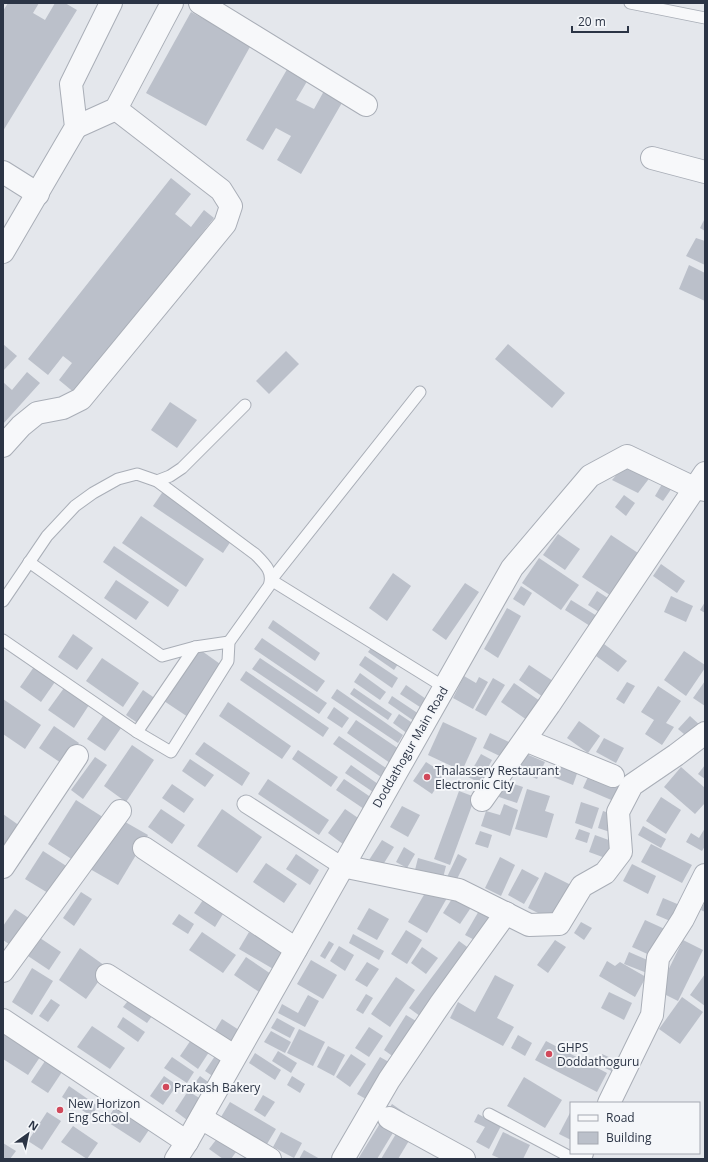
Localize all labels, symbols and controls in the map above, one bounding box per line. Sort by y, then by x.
scale bar [572,8,628,34]
text: 20 m [578,13,606,30]
street label: Doddathogur Main Road [368,683,452,811]
place label: Thalassery Restaurant Electronic City [435,762,559,793]
marker: Thalassery Restaurant Electronic City [422,772,432,782]
place label: GHPS Doddathoguru [557,1039,639,1070]
marker: GHPS Doddathoguru [544,1049,554,1059]
place label: Prakash Bakery [174,1079,261,1096]
marker: Prakash Bakery [161,1082,171,1092]
place label: New Horizon Eng School [68,1095,140,1126]
legend [570,1102,700,1154]
marker: New Horizon Eng School [55,1105,65,1115]
text: Road [606,1109,635,1126]
north arrow [8,1114,48,1154]
text: N [26,1116,42,1134]
text: Building [606,1129,652,1146]

